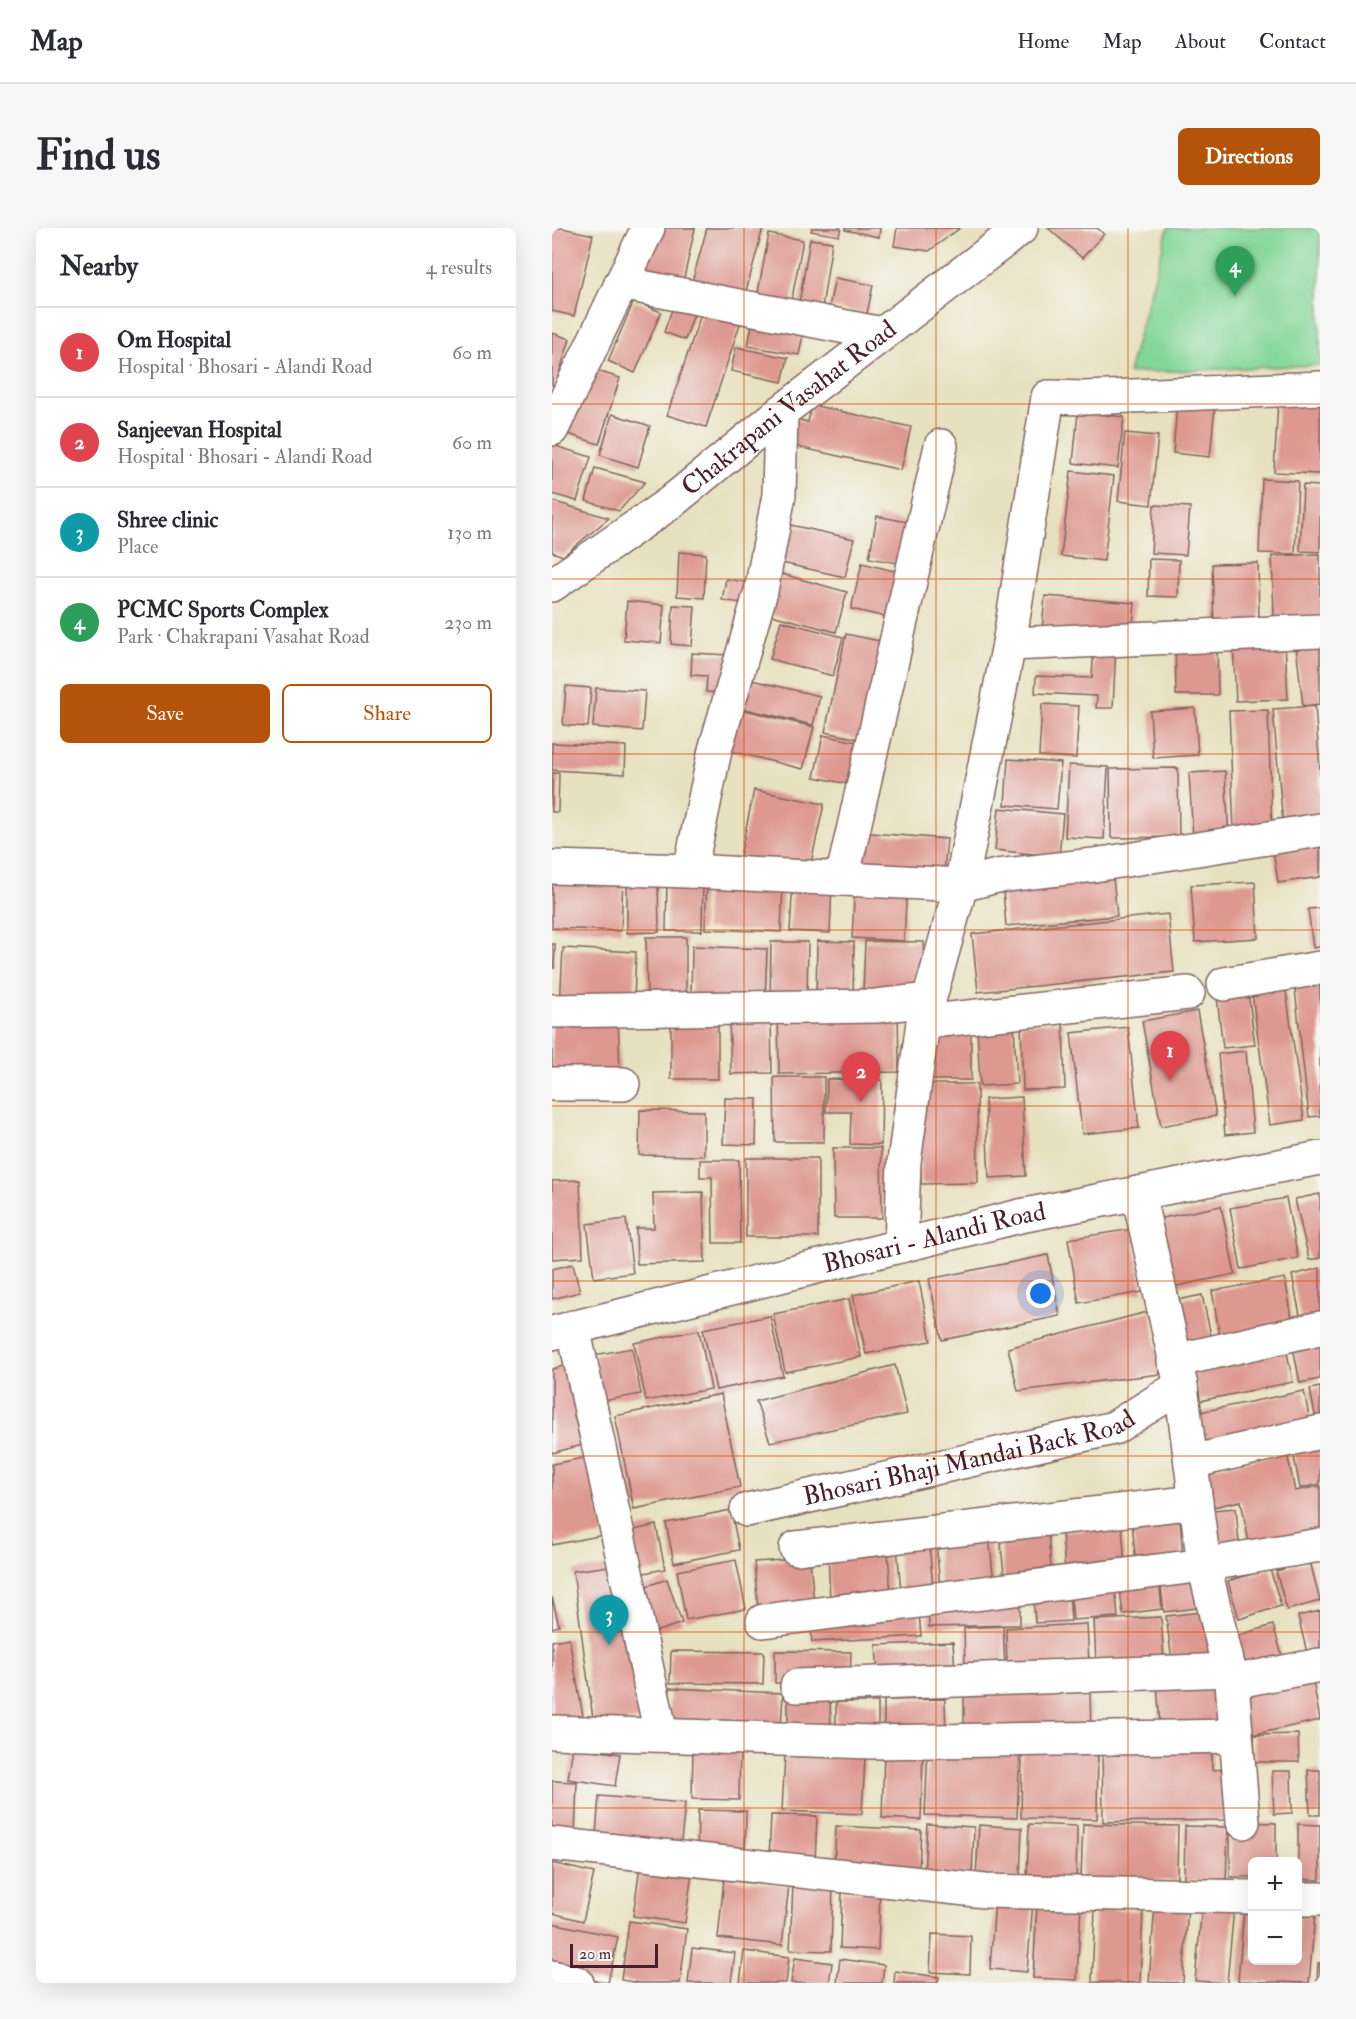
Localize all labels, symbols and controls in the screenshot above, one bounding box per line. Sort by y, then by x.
text: Map [30,24,83,59]
text: Home [1017,28,1069,55]
text: Map [1102,28,1142,55]
text: About [1175,28,1226,55]
text: Contact [1259,28,1326,55]
button: Directions [1178,128,1320,185]
text: Find us [36,130,160,182]
pin: 4 [1216,247,1254,296]
text: Nearby [60,251,138,283]
text: 4 results [426,255,492,280]
street label: Chakrapani Vasahat Road [675,313,903,503]
text: Om Hospital [117,326,231,354]
text: 1 [76,340,83,365]
text: 60 m [452,340,492,365]
text: Hospital · Bhosari - Alandi Road [117,354,372,379]
text: Sanjeevan Hospital [117,416,282,444]
text: 2 [74,430,85,455]
text: 60 m [452,430,492,455]
text: Hospital · Bhosari - Alandi Road [117,444,372,469]
text: Shree clinic [117,506,218,534]
text: 3 [76,520,83,545]
text: 130 m [447,520,492,545]
text: Place [117,534,158,559]
text: PCMC Sports Complex [117,596,328,624]
text: 4 [74,610,85,635]
text: 230 m [444,610,492,635]
text: Park · Chakrapani Vasahat Road [117,624,370,649]
button: Save [60,684,270,743]
button: Share [282,684,492,743]
pin: 1 [1150,1032,1190,1081]
pin: 2 [842,1052,880,1102]
street label: Bhosari - Alandi Road [820,1195,1048,1281]
your location [1026,1279,1055,1308]
street label: Bhosari Bhaji Mandai Back Road [800,1403,1141,1513]
pin: 3 [590,1596,628,1645]
map controls [1248,1857,1302,1965]
button: + [1248,1857,1302,1911]
button: − [1248,1911,1302,1965]
scale bar [570,1941,658,1968]
text: 20 m [579,1944,611,1964]

